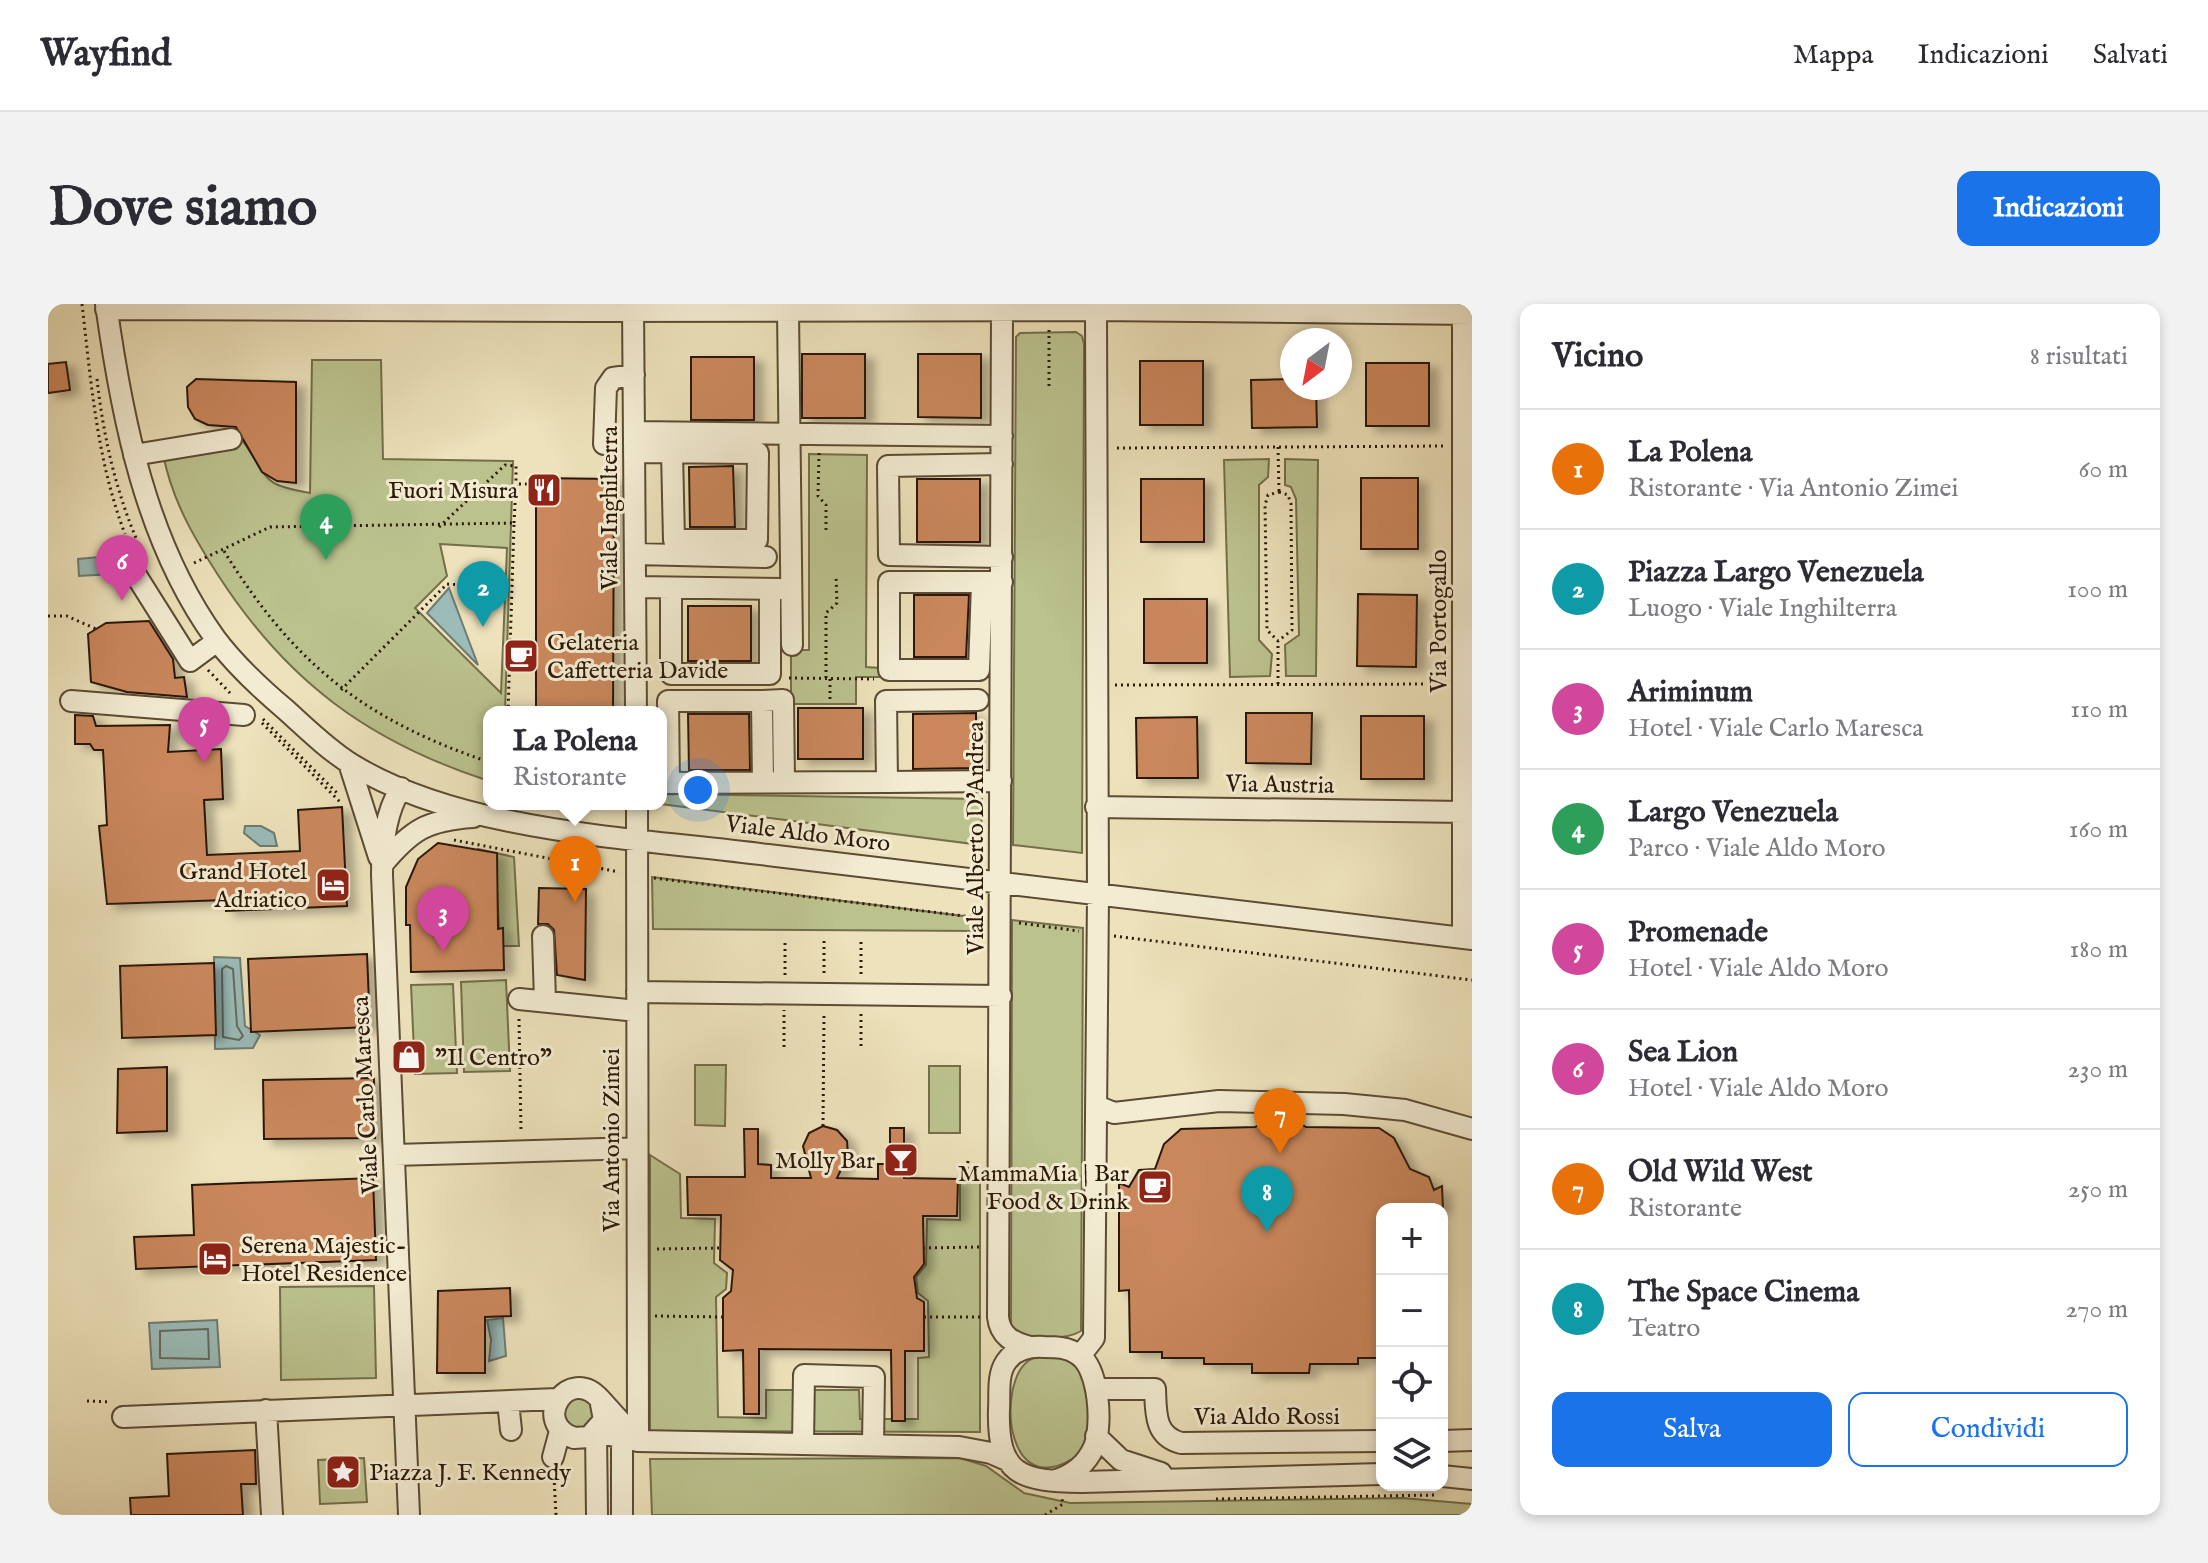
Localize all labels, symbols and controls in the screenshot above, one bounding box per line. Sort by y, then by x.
text: Wayfind [40,31,171,79]
text: Mappa [1793,38,1874,73]
text: Indicazioni [1918,38,2049,73]
text: Salvati [2093,38,2168,73]
button: Indicazioni [1957,171,2160,246]
text: Dove siamo [48,173,317,244]
north arrow [1280,328,1352,400]
text: Vicino [1552,335,1643,378]
text: 8 risultati [2030,340,2128,373]
street label: Viale Inghilterra [595,425,626,591]
text: La Polena [1628,434,1752,472]
text: 1 [1573,453,1583,486]
text: 60 m [2079,453,2128,486]
restaurant icon: Fuori Misura [525,471,563,509]
text: Ristorante · Via Antonio Zimei [1628,472,1958,505]
place label: Fuori Misura [388,476,519,507]
pin: 4 [300,494,352,560]
pin: 6 [96,535,148,601]
street label: Via Portogallo [1424,549,1455,694]
text: Piazza Largo Venezuela [1628,554,1924,592]
pin: 2 [457,561,509,627]
text: 2 [1572,573,1584,606]
text: 100 m [2067,573,2128,606]
text: Luogo · Viale Inghilterra [1628,592,1897,625]
place label: Gelateria Caffetteria Davide [547,628,728,687]
cafe icon: Gelateria Caffetteria Davide [502,637,540,675]
text: Ariminum [1628,674,1753,712]
text: 3 [1573,693,1583,726]
text: 110 m [2070,693,2128,726]
pin: 5 [178,697,230,763]
popup [483,706,667,810]
text: Hotel · Viale Carlo Maresca [1628,712,1924,745]
street label: Viale Alberto D'Andrea [961,720,992,956]
text: La Polena [513,723,637,761]
text: Ristorante [513,761,627,794]
street label: Via Austria [1224,769,1335,802]
your location [678,770,718,810]
text: Largo Venezuela [1628,794,1838,832]
street label: Viale Aldo Moro [723,809,892,860]
text: 4 [1572,813,1584,846]
text: 160 m [2069,813,2128,846]
text: Parco · Viale Aldo Moro [1628,832,1886,865]
pin: 1 [549,836,601,902]
place label: Grand Hotel Adriatico [179,857,307,916]
hotel icon: Grand Hotel Adriatico [314,866,352,904]
pin: 3 [417,886,469,952]
text: Promenade [1628,914,1768,952]
text: 5 [1573,933,1583,966]
text: 180 m [2070,933,2128,966]
text: Hotel · Viale Aldo Moro [1628,952,1889,985]
street label: Viale Carlo Maresca [346,995,387,1196]
text: Sea Lion [1628,1034,1738,1072]
shop icon: "Il Centro" [390,1038,428,1076]
place label: "Il Centro" [435,1043,552,1074]
street label: Via Antonio Zimei [597,1048,628,1233]
text: 6 [1573,1053,1583,1086]
text: 230 m [2068,1053,2128,1086]
text: Hotel · Viale Aldo Moro [1628,1072,1889,1105]
pin: 7 [1254,1088,1306,1154]
bar icon: Molly Bar [882,1141,920,1179]
place label: Molly Bar [775,1146,875,1177]
text: Old Wild West [1628,1154,1813,1192]
place label: MammaMia | Bar Food & Drink [958,1159,1129,1218]
pin: 8 [1241,1166,1293,1232]
cafe icon: MammaMia | Bar Food & Drink [1136,1168,1174,1206]
text: 7 [1572,1173,1584,1206]
text: 250 m [2068,1173,2128,1206]
text: Ristorante [1628,1192,1742,1225]
map controls [1376,1203,1448,1491]
button: + [1376,1203,1448,1275]
place label: Serena Majestic- Hotel Residence [241,1231,407,1290]
hotel icon: Serena Majestic- Hotel Residence [196,1240,234,1278]
text: The Space Cinema [1628,1274,1859,1312]
button: − [1376,1275,1448,1347]
text: 8 [1573,1293,1583,1326]
text: 270 m [2065,1293,2128,1326]
text: Teatro [1628,1312,1700,1345]
button: locate [1376,1347,1448,1419]
button: Salva [1552,1392,1832,1467]
button: Condividi [1848,1392,2128,1467]
street label: Via Aldo Rossi [1193,1402,1340,1433]
button: layers [1376,1419,1448,1491]
place icon: Piazza J. F. Kennedy [324,1453,362,1491]
place label: Piazza J. F. Kennedy [369,1458,571,1489]

